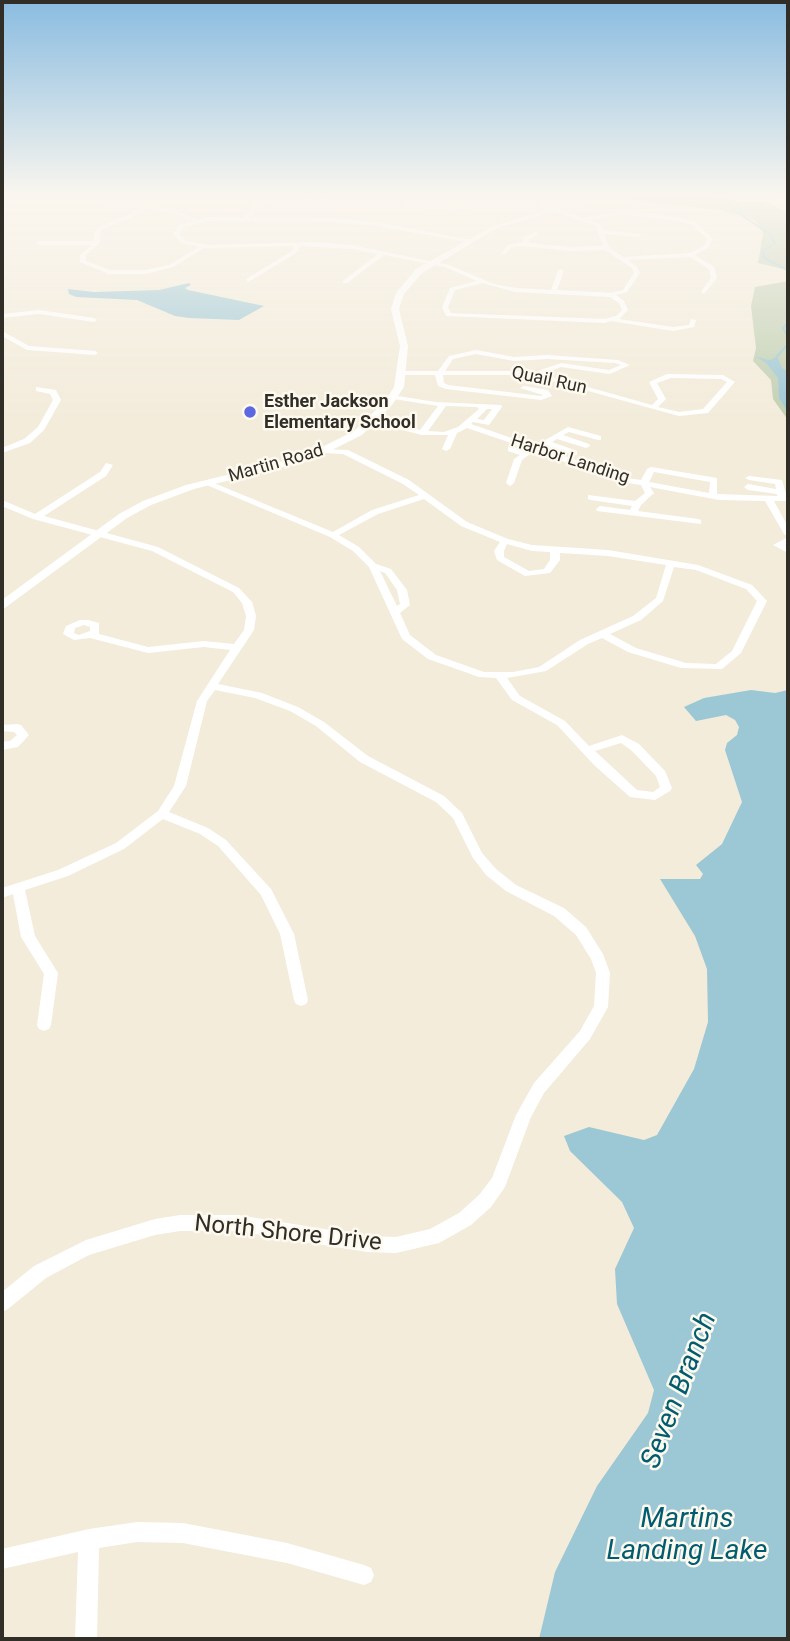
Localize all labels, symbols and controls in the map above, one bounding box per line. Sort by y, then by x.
street label: Quail Run [509,363,589,399]
place label: Esther Jackson Elementary School [264,391,416,434]
marker: Esther Jackson Elementary School [242,404,258,420]
street label: Harbor Landing [508,431,632,489]
street label: Martin Road [226,440,326,488]
street label: North Shore Drive [193,1210,383,1258]
water label: Seven Branch [635,1308,725,1474]
water label: Martins Landing Lake [607,1503,767,1569]

